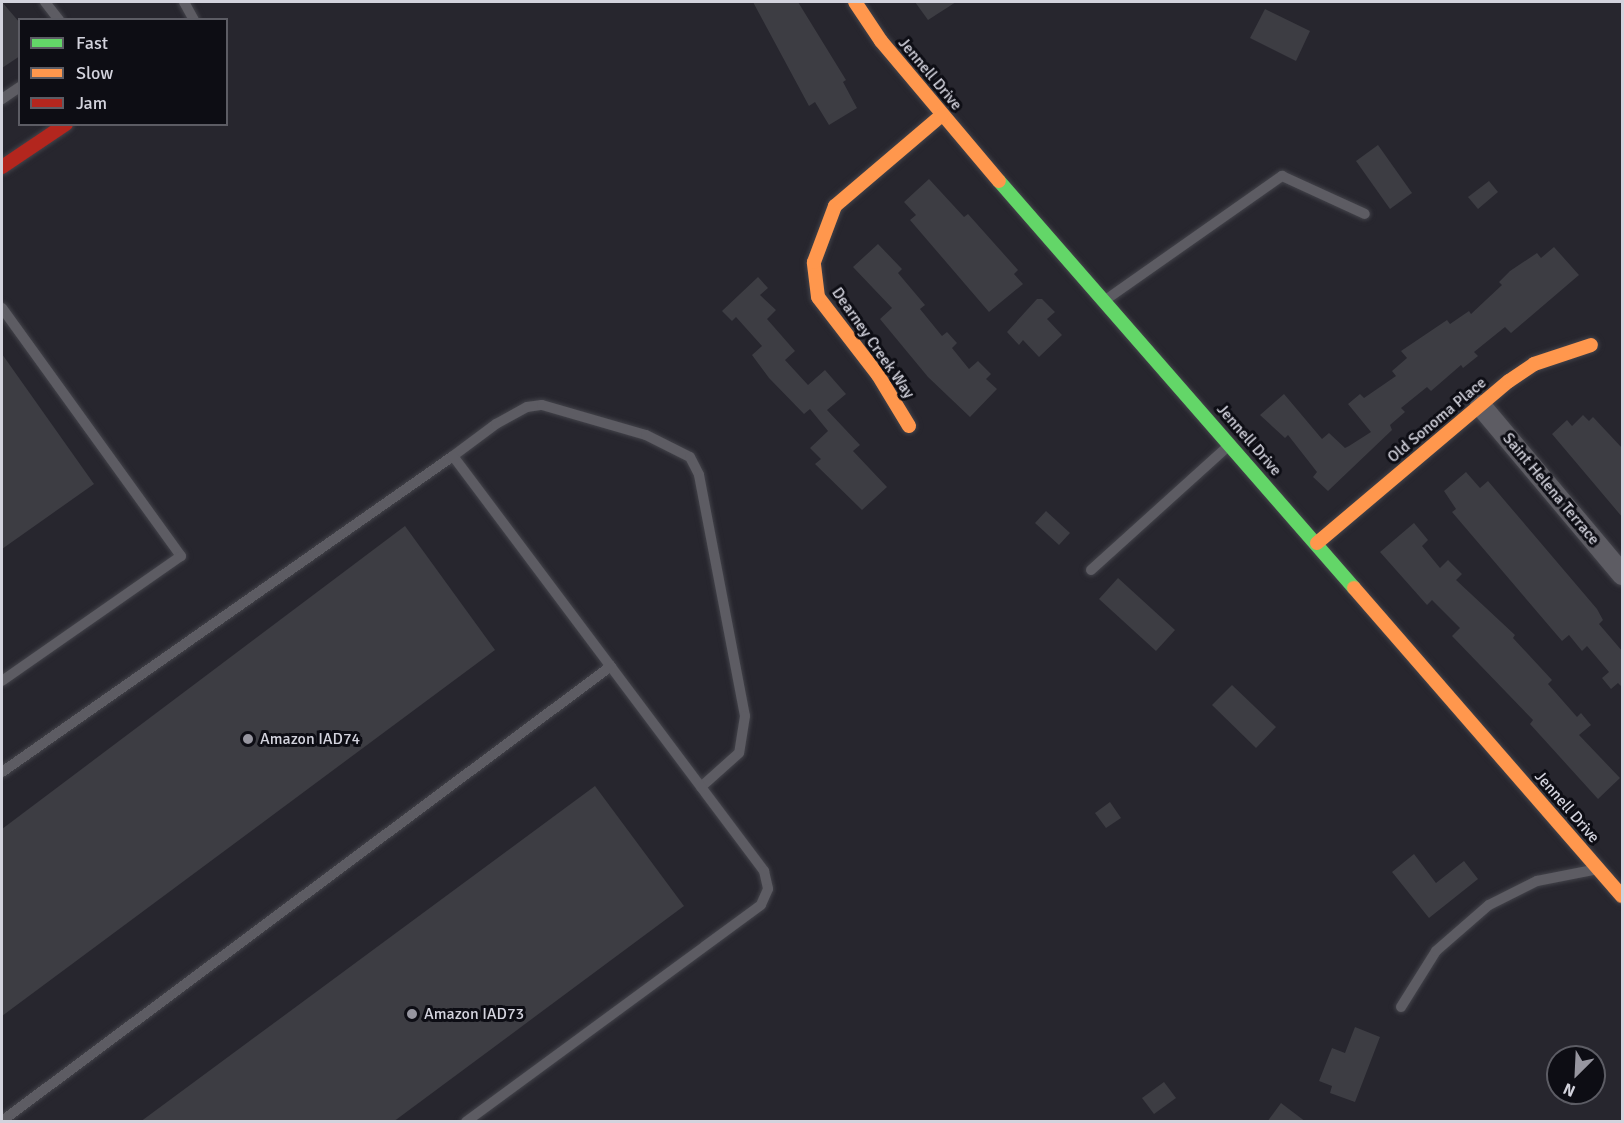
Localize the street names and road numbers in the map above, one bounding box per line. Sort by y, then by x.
street label: Jennell Drive [894,34,966,114]
street label: Dearney Creek Way [828,284,918,402]
street label: Old Sonoma Place [1384,373,1490,467]
street label: Jennell Drive [1213,400,1285,480]
street label: Saint Helena Terrace [1498,429,1604,549]
street label: Jennell Drive [1531,767,1603,847]

